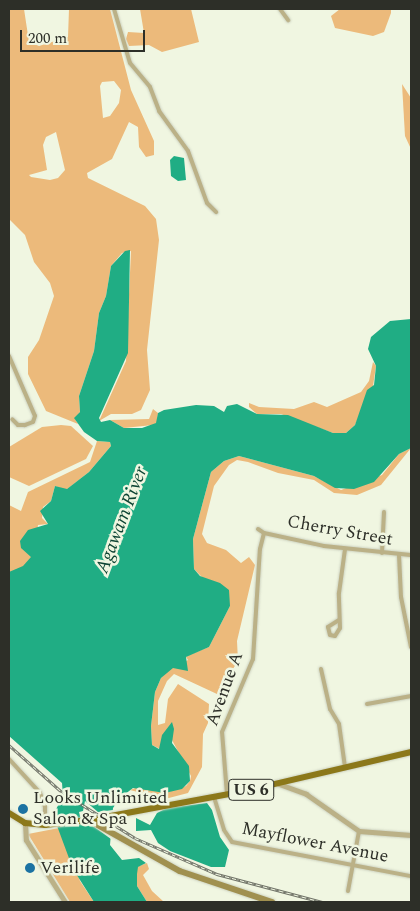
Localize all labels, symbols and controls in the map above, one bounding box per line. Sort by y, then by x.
scale bar [22,20,148,52]
text: 200 m [28,27,67,50]
water label: Agawam River [91,463,153,577]
street label: Cherry Street [285,511,395,551]
street label: Avenue A [202,649,248,729]
road number: US 6 [227,776,275,804]
place label: Looks Unlimited Salon & Spa [33,788,168,831]
marker: Looks Unlimited Salon & Spa [17,803,29,815]
street label: Mayflower Avenue [240,818,390,868]
place label: Verilife [40,857,100,879]
marker: Verilife [24,862,36,874]

